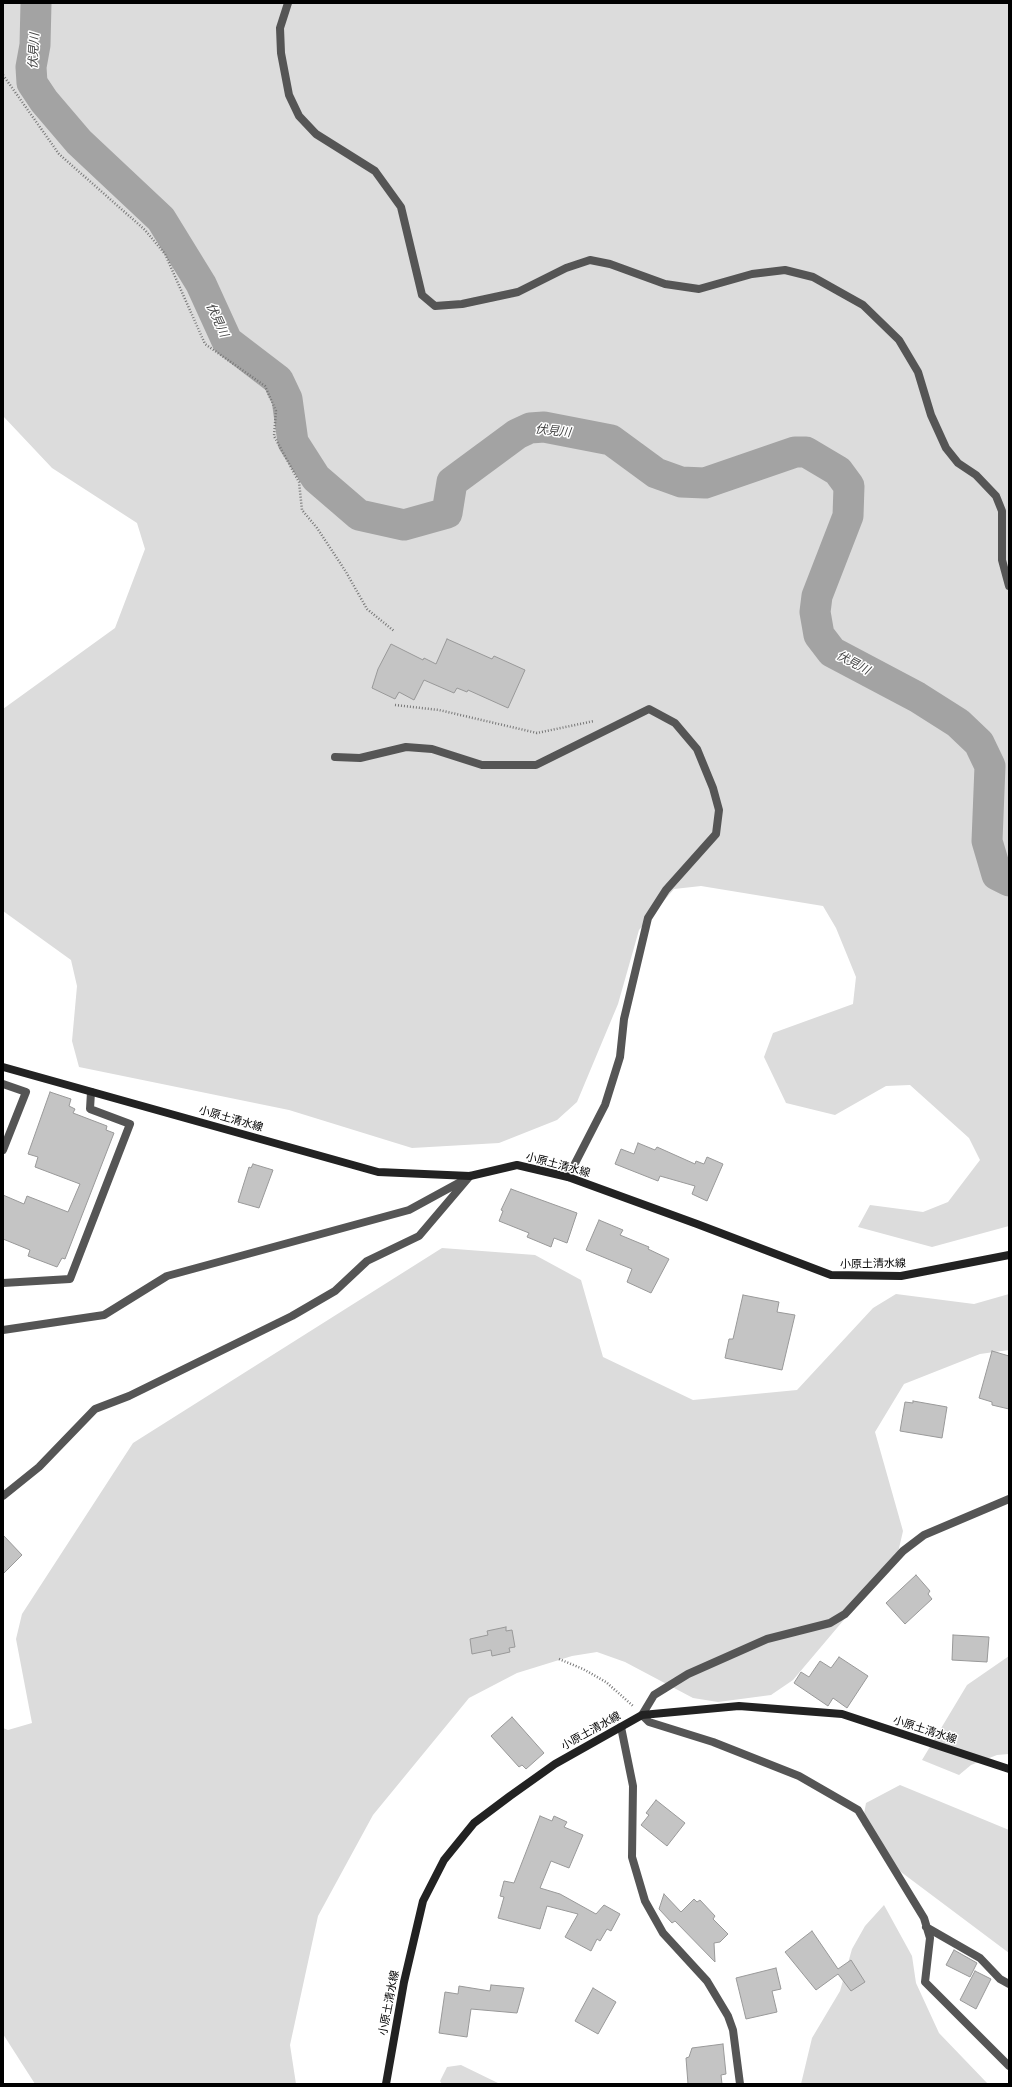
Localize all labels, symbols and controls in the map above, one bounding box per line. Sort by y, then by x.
water label: 伏見川 [26,33,42,69]
water label: 伏見川 [203,301,231,339]
water label: 伏見川 [534,422,572,440]
water label: 伏見川 [834,648,872,678]
street label: 小原土清水線 [197,1104,265,1134]
street label: 小原土清水線 [524,1150,592,1180]
street label: 小原土清水線 [840,1257,906,1271]
street label: 小原土清水線 [559,1709,623,1753]
street label: 小原土清水線 [892,1714,958,1746]
street label: 小原土清水線 [376,1969,402,2037]

